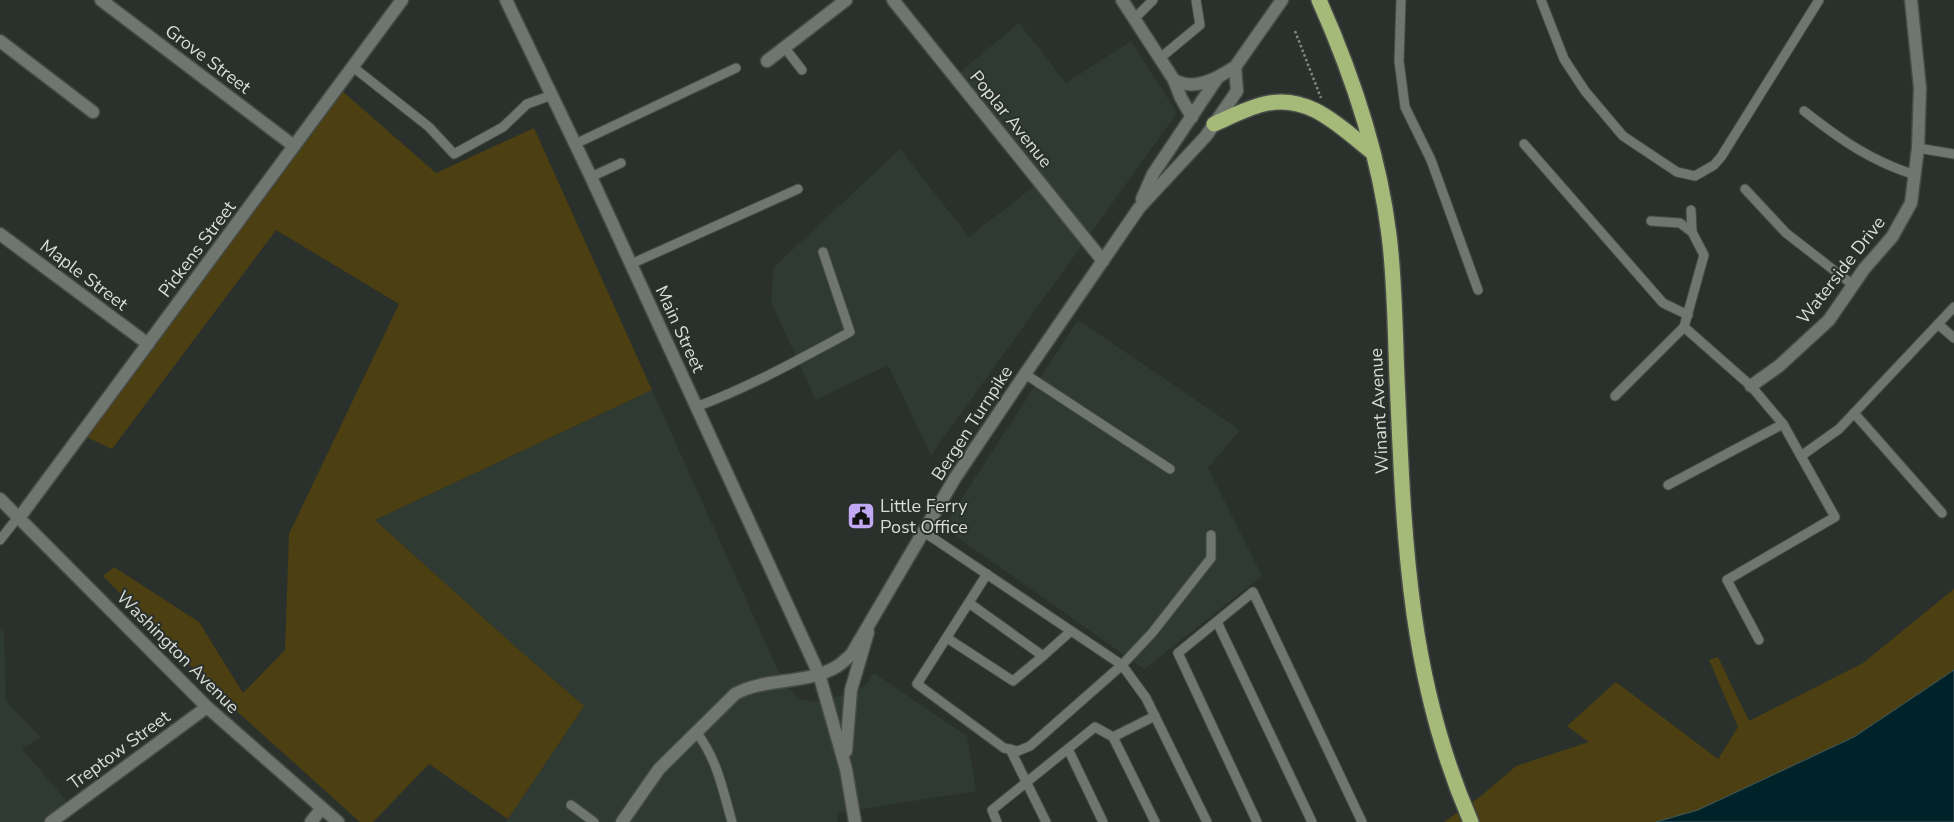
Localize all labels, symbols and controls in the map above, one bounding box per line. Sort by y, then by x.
street label: Grove Street [160,19,256,100]
street label: Poplar Avenue [964,65,1058,173]
street label: Pickens Street [153,195,242,302]
street label: Waterside Drive [1791,211,1891,329]
street label: Maple Street [35,234,133,316]
street label: Main Street [649,282,711,377]
street label: Winant Avenue [1364,347,1394,475]
street label: Bergen Turnpike [926,361,1018,485]
place label: Little Ferry Post Office [880,494,968,539]
public building icon: Little Ferry Post Office [846,501,876,531]
street label: Washington Avenue [111,585,245,719]
street label: Treptow Street [63,704,175,795]

